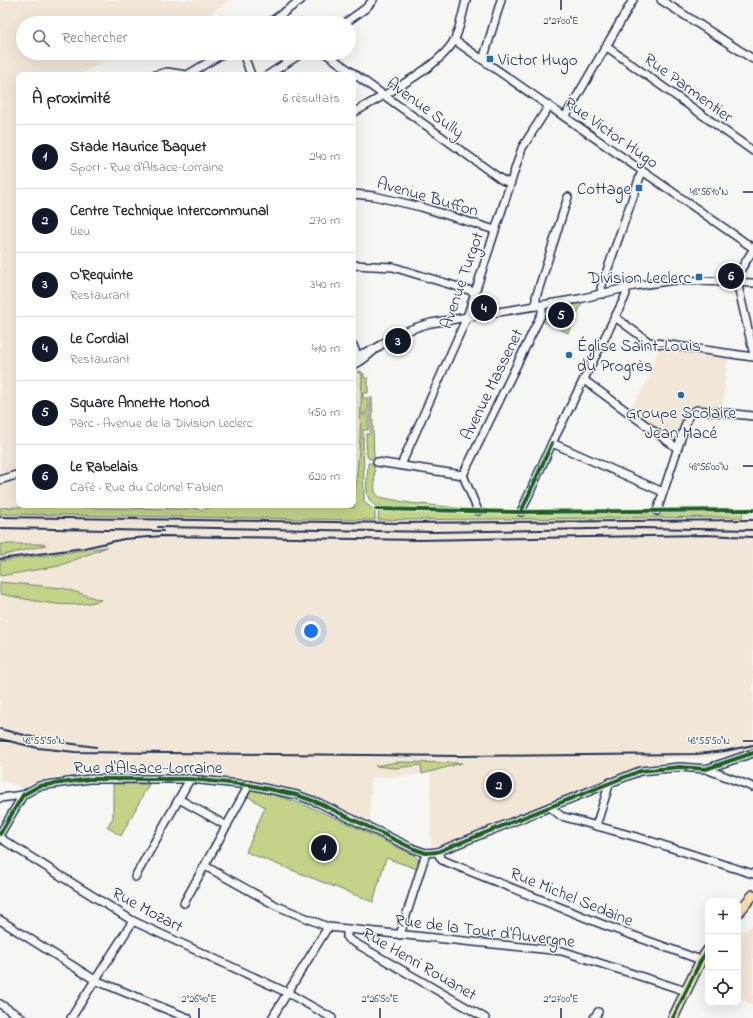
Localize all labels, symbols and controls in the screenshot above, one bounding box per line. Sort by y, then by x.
text: 2°27'00"E [544,14,578,29]
search box [16,16,356,60]
icon: search [30,27,52,49]
text: Rechercher [62,27,127,49]
street label: Rue Parmentier [638,47,739,130]
place label: Victor Hugo [497,48,578,75]
marker: Victor Hugo [485,54,495,64]
street label: Avenue Sully [380,71,469,146]
text: À proximité [32,86,110,111]
text: 6 résultats [283,89,340,108]
street label: Rue Victor Hugo [558,91,664,177]
text: Stade Maurice Baquet [70,136,207,158]
text: 1 [43,147,47,166]
text: 240 m [309,147,340,166]
text: Sport · Rue d'Alsace-Lorraine [70,158,224,177]
street label: Avenue Buffon [374,171,481,224]
place label: Cottage [577,177,631,204]
marker: Cottage [634,183,644,193]
text: 48°56'10"N [690,185,728,200]
text: Centre Technique Intercommunal [70,200,269,222]
text: 2 [42,211,48,230]
text: 270 m [309,211,340,230]
text: Lieu [70,222,90,241]
street label: Avenue Turgot [434,228,493,333]
pin: 6 [718,261,744,291]
text: O'Requinte [70,264,133,286]
place label: Division Leclerc [587,266,691,291]
marker: Division Leclerc [694,272,704,282]
text: 3 [42,275,48,294]
text: 340 m [310,275,340,294]
text: Restaurant [70,286,130,305]
pin: 4 [471,293,497,323]
pin: 5 [548,300,574,330]
street label: Avenue Massenet [455,324,530,445]
pin: 3 [385,326,411,356]
text: Le Cordial [70,328,128,350]
place label: Église Saint-Louis du Progrès [577,334,701,381]
text: 4 [42,339,48,358]
text: 410 m [312,339,340,358]
text: Restaurant [70,350,130,369]
marker: Église Saint-Louis du Progrès [564,350,574,360]
marker: Groupe Scolaire Jean Macé [676,390,686,400]
text: Square Annette Monod [70,392,209,414]
place label: Groupe Scolaire Jean Macé [626,401,737,446]
text: 5 [41,403,49,422]
text: 450 m [308,403,340,422]
text: Parc · Avenue de la Division Leclerc [70,414,253,433]
text: Le Rabelais [70,456,138,478]
text: 48°56'00"N [689,460,729,475]
text: 6 [42,467,48,486]
text: 620 m [309,467,340,486]
text: Café · Rue du Colonel Fabien [70,478,223,497]
your location [301,621,321,641]
text: 48°55'50"N [23,734,65,749]
text: 48°55'50"N [688,734,730,749]
street label: Rue d'Alsace-Lorraine [74,756,223,781]
pin: 2 [486,770,512,800]
pin: 1 [311,833,337,863]
street label: Rue Michel Sedaine [506,861,637,934]
street label: Rue Mozart [107,881,188,940]
map controls [705,898,741,1006]
button: + [705,898,741,934]
street label: Rue de la Tour d'Auvergne [393,908,576,957]
street label: Rue Henri Rouanet [357,921,481,1007]
button: − [705,934,741,970]
button: locate [705,970,741,1006]
text: 2°26'40"E [182,992,216,1007]
text: 2°26'50"E [362,992,398,1007]
text: 2°27'00"E [544,992,578,1007]

